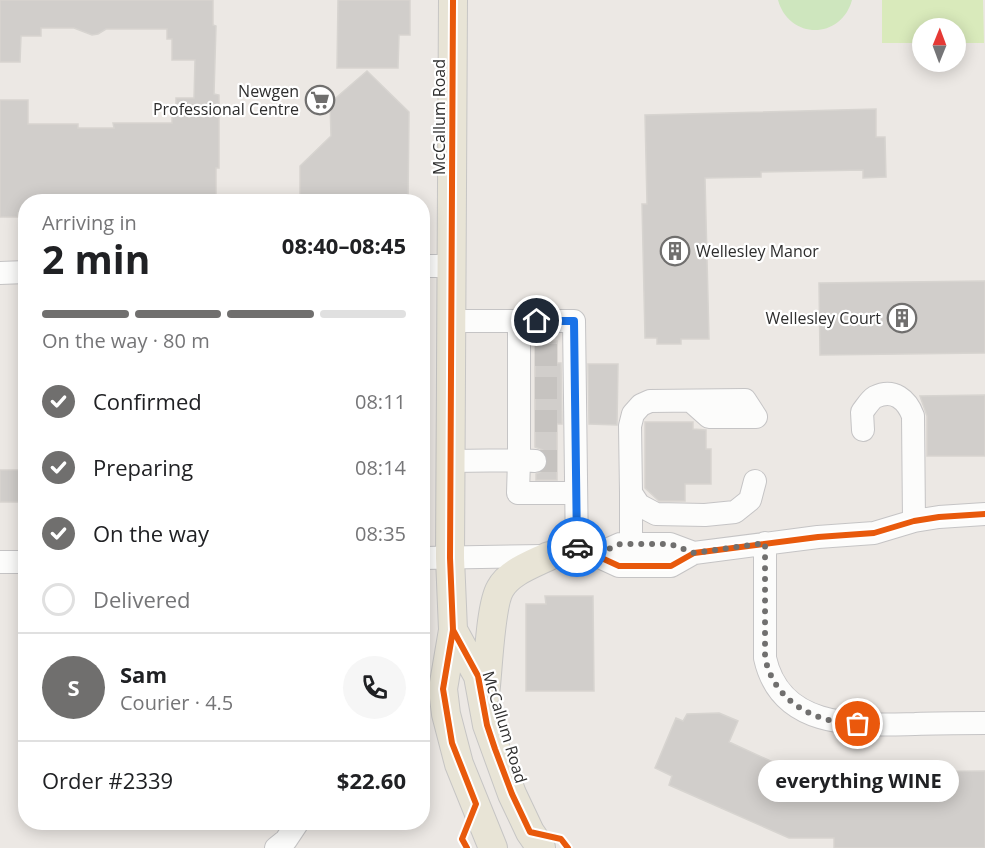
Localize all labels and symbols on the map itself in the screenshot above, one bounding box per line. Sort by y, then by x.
north arrow [912,18,966,72]
street label: McCallum Road [428,59,450,175]
place label: Newgen Professional Centre [153,80,299,120]
supermarket icon: Newgen Professional Centre [304,84,336,116]
building icon: Wellesley Manor [659,235,691,267]
place label: Wellesley Manor [696,240,819,262]
pin [511,295,562,346]
building icon: Wellesley Court [886,302,918,334]
place label: Wellesley Court [766,307,881,329]
courier [547,517,607,577]
street label: McCallum Road [478,668,532,786]
pin [832,698,883,749]
callout: everything WINE [758,760,958,802]

